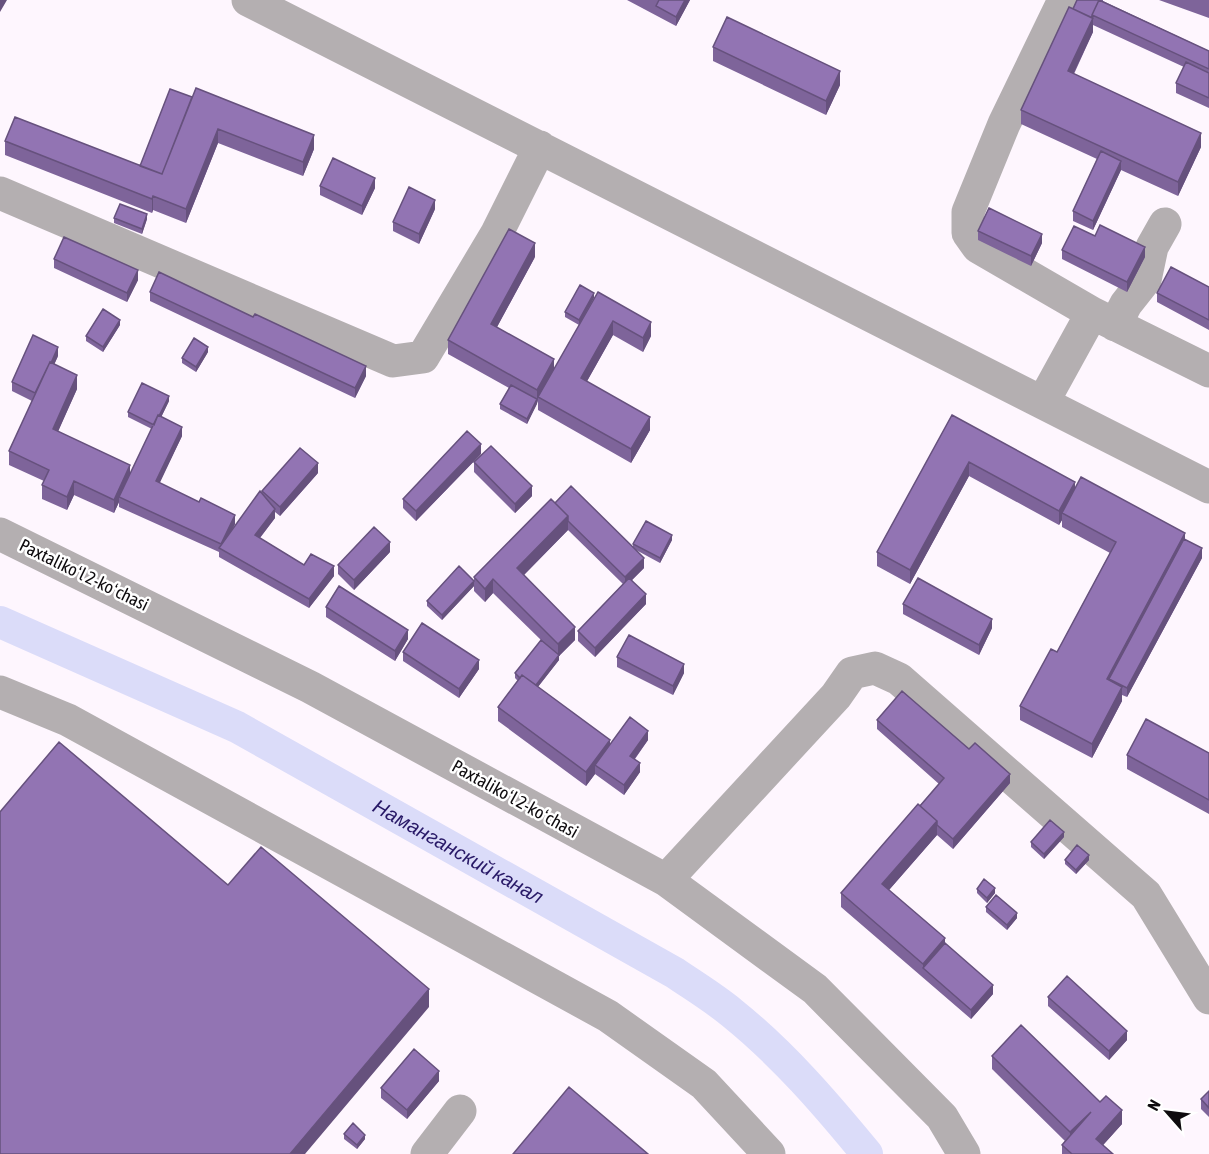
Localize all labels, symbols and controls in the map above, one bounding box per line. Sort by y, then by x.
street label: Paxtalikoʻl 2-koʻchasi [16,534,152,615]
street label: Paxtalikoʻl 2-koʻchasi [448,755,582,842]
water label: Наманганский канал [369,794,548,908]
north arrow [1137,1082,1197,1142]
text: N [1144,1097,1164,1113]

